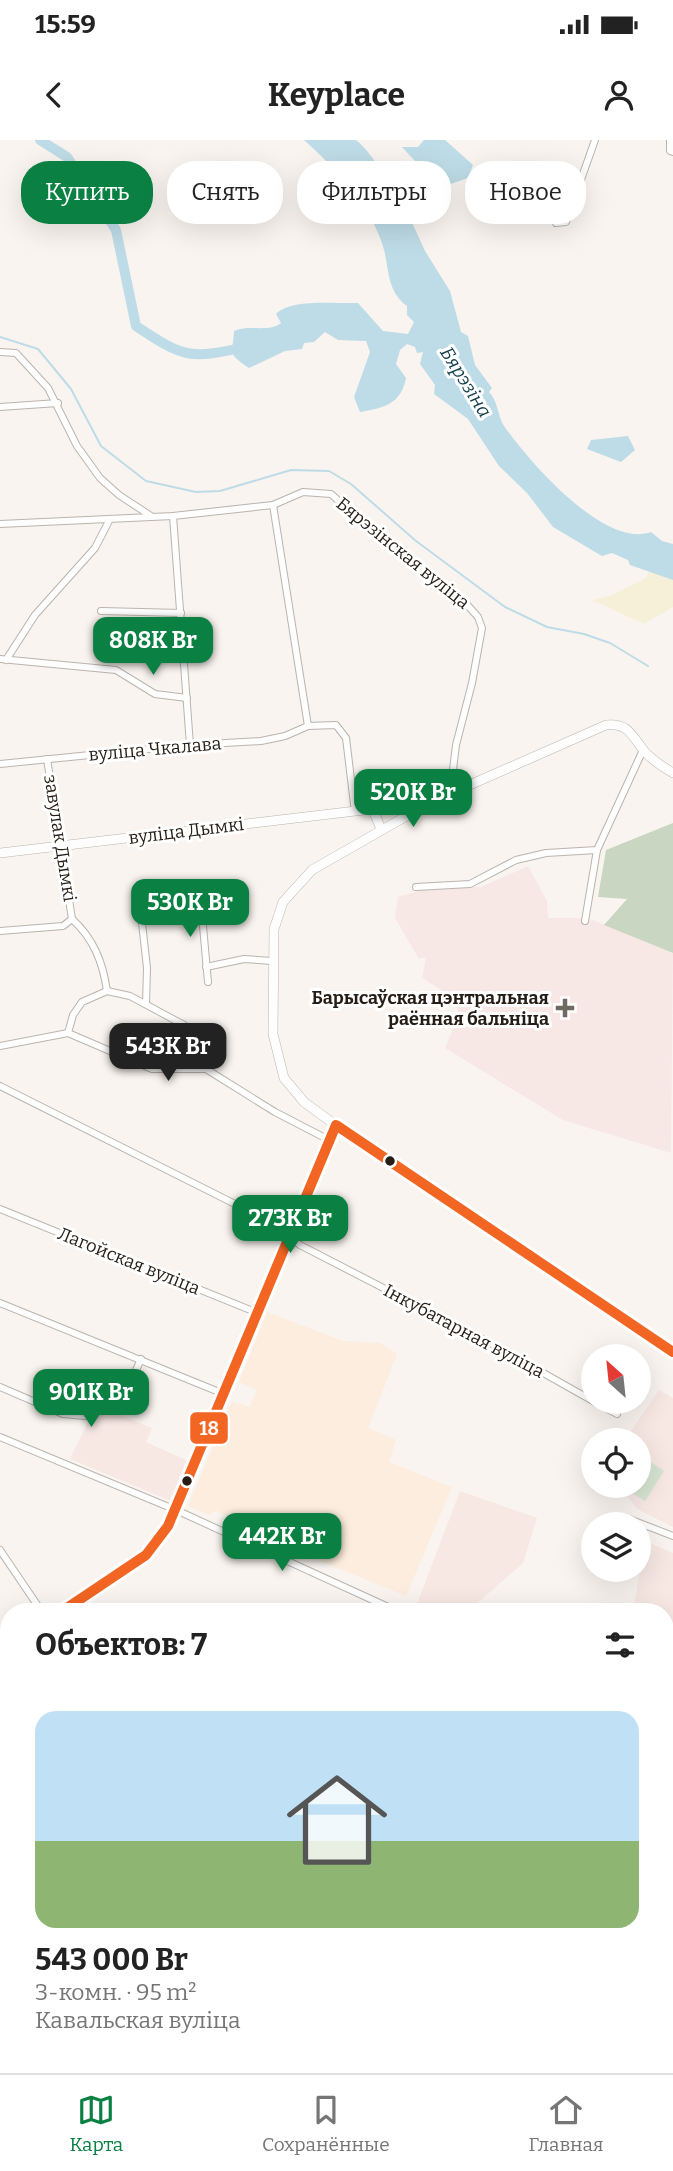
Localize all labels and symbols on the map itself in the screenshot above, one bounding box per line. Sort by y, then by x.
water label: Бярэзіна [435,342,497,422]
street label: Бярэзінская вуліца [332,492,474,614]
pin: 808K Br [88,617,218,677]
street label: вуліца Чкалава [88,732,223,766]
pin: 520K Br [348,770,478,829]
street label: завулак Дымкі [39,773,81,903]
street label: вуліца Дымкі [127,813,245,849]
pin: 530K Br [125,880,255,939]
place label: Барысаўская цэнтральная раённая бальніца [312,987,549,1030]
marker: Барысаўская цэнтральная раённая бальніца [555,998,575,1018]
pin: 543K Br [103,1024,233,1083]
unlabelled marker [383,1154,397,1168]
pin: 273K Br [225,1196,355,1255]
street label: Лагойская вуліца [55,1222,204,1300]
street label: Інкубатарная вуліца [380,1279,548,1383]
north arrow [581,1344,651,1414]
pin: 901K Br [26,1370,156,1429]
line badge: 18 [189,1411,229,1445]
text: 18 [199,1417,219,1440]
unlabelled marker [180,1474,194,1488]
pin: 442K Br [217,1514,347,1573]

